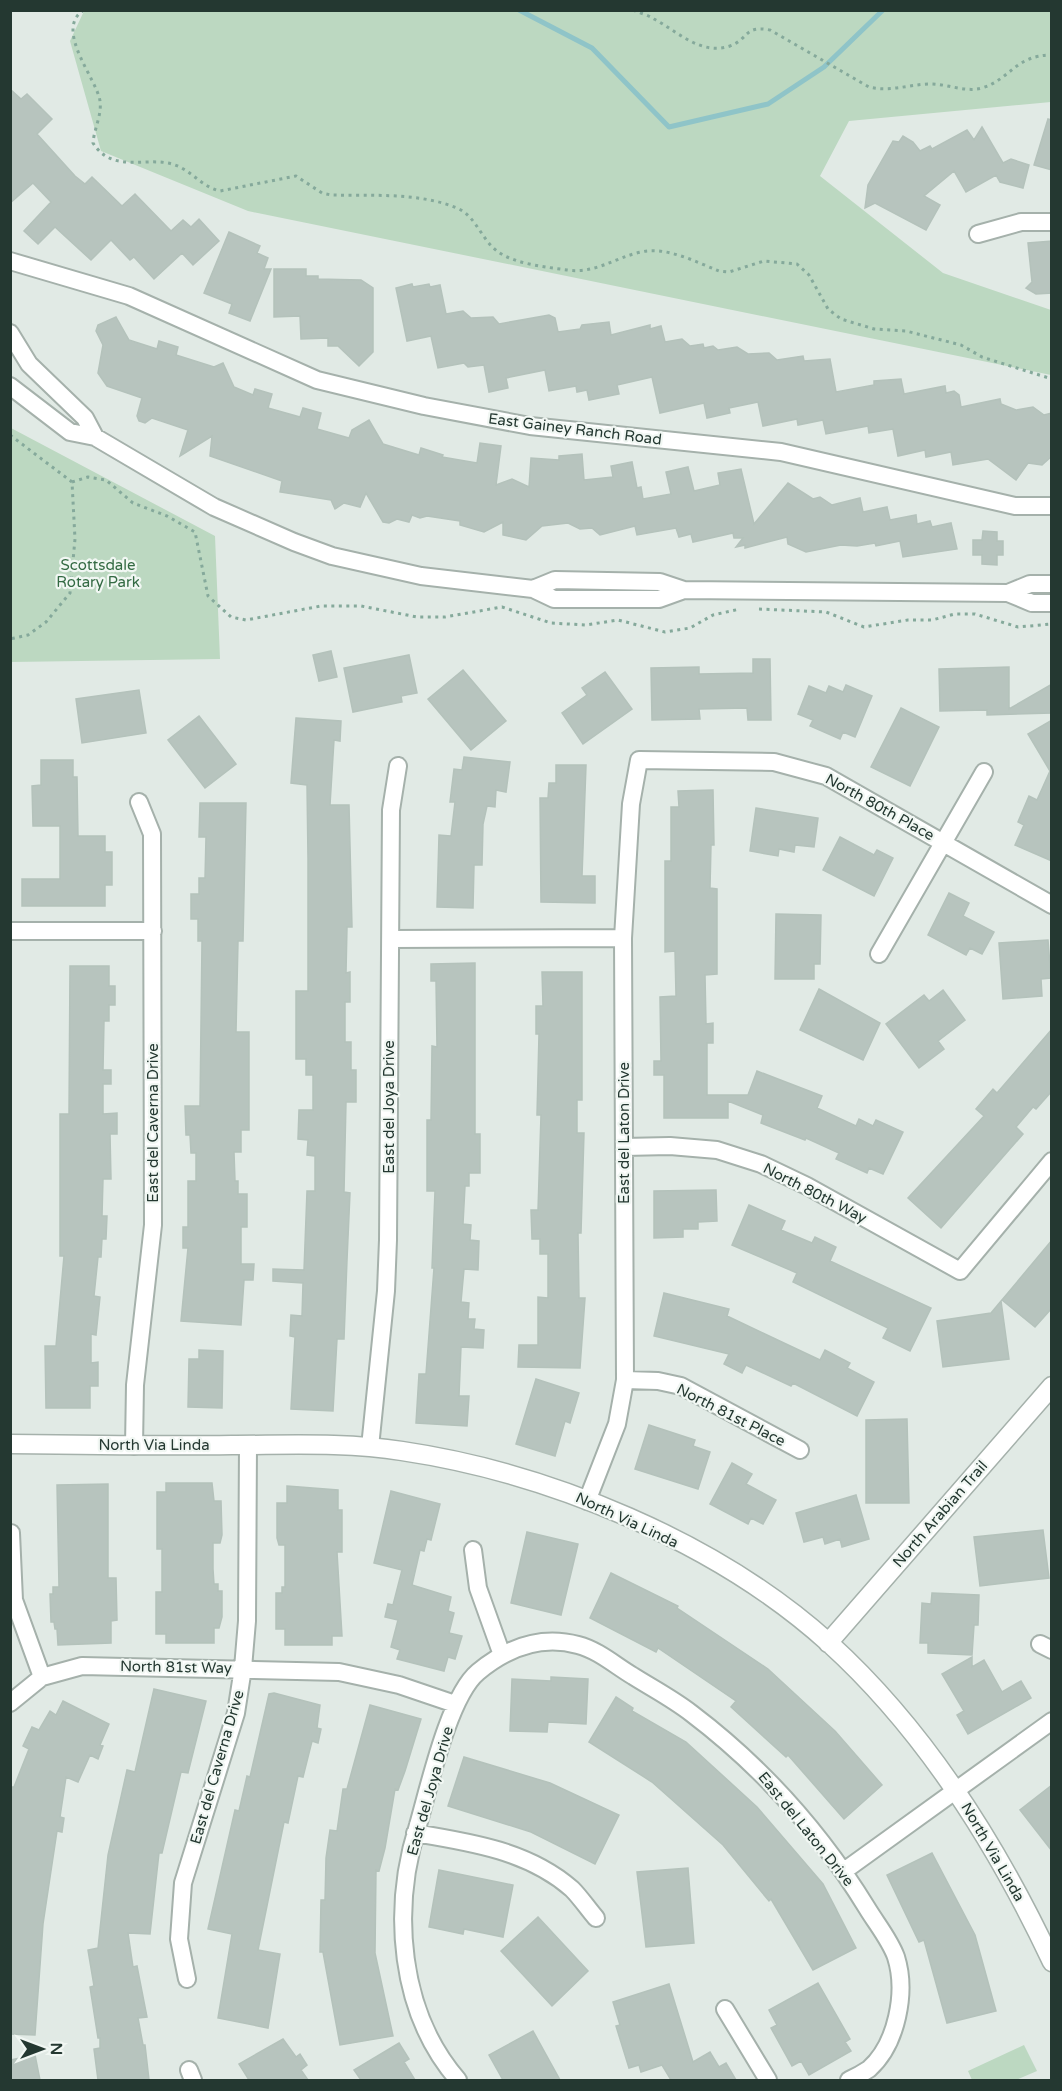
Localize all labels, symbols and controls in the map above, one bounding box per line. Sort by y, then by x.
street label: East Gainey Ranch Road [487,409,663,449]
park label: Scottsdale Rotary Park [56,556,140,591]
street label: North 80th Place [822,770,938,844]
street label: East del Joya Drive [380,1040,398,1174]
street label: East del Caverna Drive [144,1043,162,1203]
street label: East del Laton Drive [615,1062,633,1204]
street label: North 80th Way [760,1159,870,1227]
street label: North 81st Place [674,1380,788,1450]
street label: North Via Linda [98,1436,210,1454]
street label: North Arabian Trail [889,1457,991,1571]
street label: North Via Linda [573,1488,681,1552]
street label: North 81st Way [120,1657,232,1677]
street label: East del Caverna Drive [186,1688,248,1846]
street label: East del Joya Drive [403,1724,457,1858]
street label: East del Laton Drive [754,1768,858,1890]
street label: North Via Linda [957,1799,1029,1905]
north arrow [12,2019,72,2079]
text: N [46,2043,66,2055]

